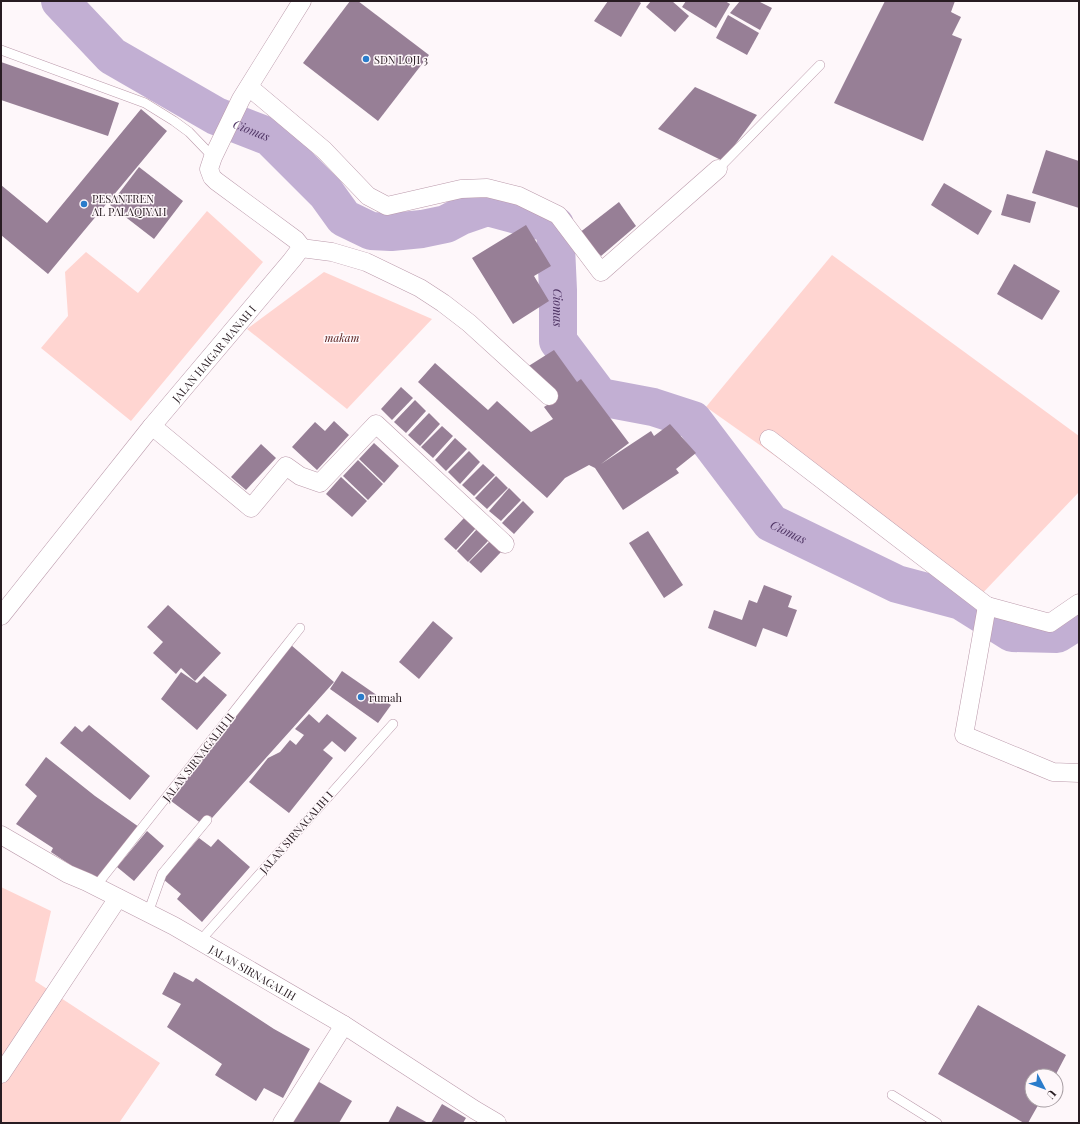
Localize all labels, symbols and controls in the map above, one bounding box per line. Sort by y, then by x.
place label: SDN LOJI 3 [374,52,428,67]
marker: SDN LOJI 3 [361,54,371,64]
water label: Ciomas [231,115,273,144]
place label: PESANTREN AL PALAQIYAH [91,191,167,219]
marker: PESANTREN AL PALAQIYAH [79,199,89,209]
water label: Ciomas [550,289,566,327]
street label: JALAN HAIGAR MANAH I [168,301,259,406]
park label: makam [325,330,360,345]
water label: Ciomas [768,516,810,547]
place label: rumah [369,690,403,705]
marker: rumah [356,692,366,702]
street label: JALAN SIRNAGALIH II [158,709,237,805]
street label: JALAN SIRNAGALIH I [255,787,336,877]
street label: JALAN SIRNAGALIH [206,940,299,1003]
north arrow [1024,1068,1064,1108]
text: U [1044,1087,1060,1103]

